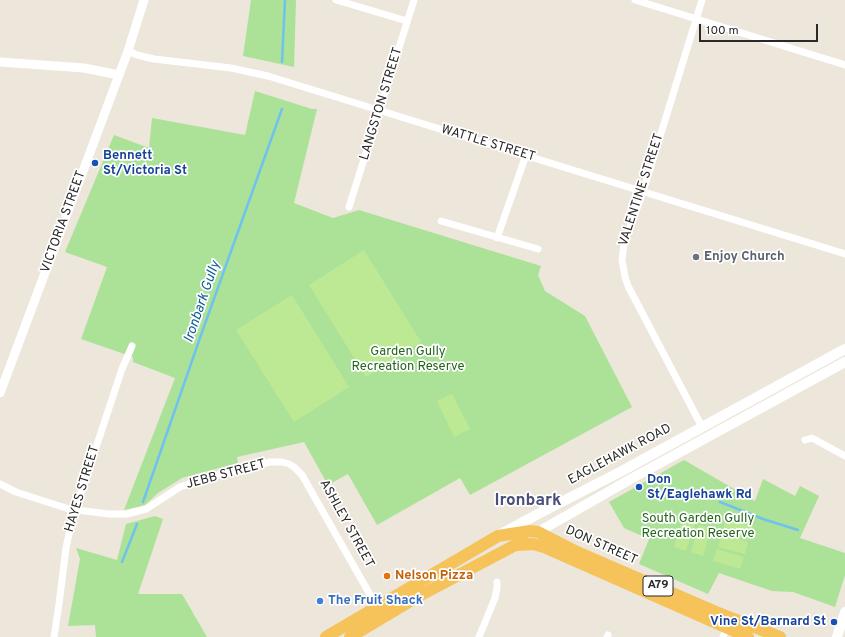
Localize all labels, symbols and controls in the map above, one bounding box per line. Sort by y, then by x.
scale bar [701,16,820,42]
text: 100 m [706,23,739,39]
street label: LANGSTON STREET [357,46,407,162]
street label: WATTLE STREET [439,122,537,166]
street label: VALENTINE STREET [616,132,668,248]
place label: Bennett St/Victoria St [103,148,187,179]
marker: Bennett St/Victoria St [90,158,100,168]
street label: VICTORIA STREET [38,169,90,275]
place label: Enjoy Church [704,249,785,265]
marker: Enjoy Church [691,252,701,262]
water label: Ironbark Gully [181,259,225,345]
park label: Garden Gully Recreation Reserve [352,344,464,375]
street label: EAGLEHAWK ROAD [566,421,674,489]
street label: HAYES STREET [62,444,104,534]
street label: JEBB STREET [185,457,267,493]
place label: Don St/Eaglehawk Rd [647,472,752,503]
street label: ASHLEY STREET [315,477,377,571]
marker: Don St/Eaglehawk Rd [634,482,644,492]
district label: Ironbark [494,492,562,512]
park label: South Garden Gully Recreation Reserve [642,511,754,542]
street label: DON STREET [563,523,639,569]
place label: Nelson Pizza [395,568,473,584]
marker: Nelson Pizza [382,571,392,581]
road number: A79 [643,576,673,596]
place label: The Fruit Shack [328,593,423,609]
marker: The Fruit Shack [315,596,325,606]
place label: Vine St/Barnard St [710,614,826,630]
marker: Vine St/Barnard St [829,617,839,627]

